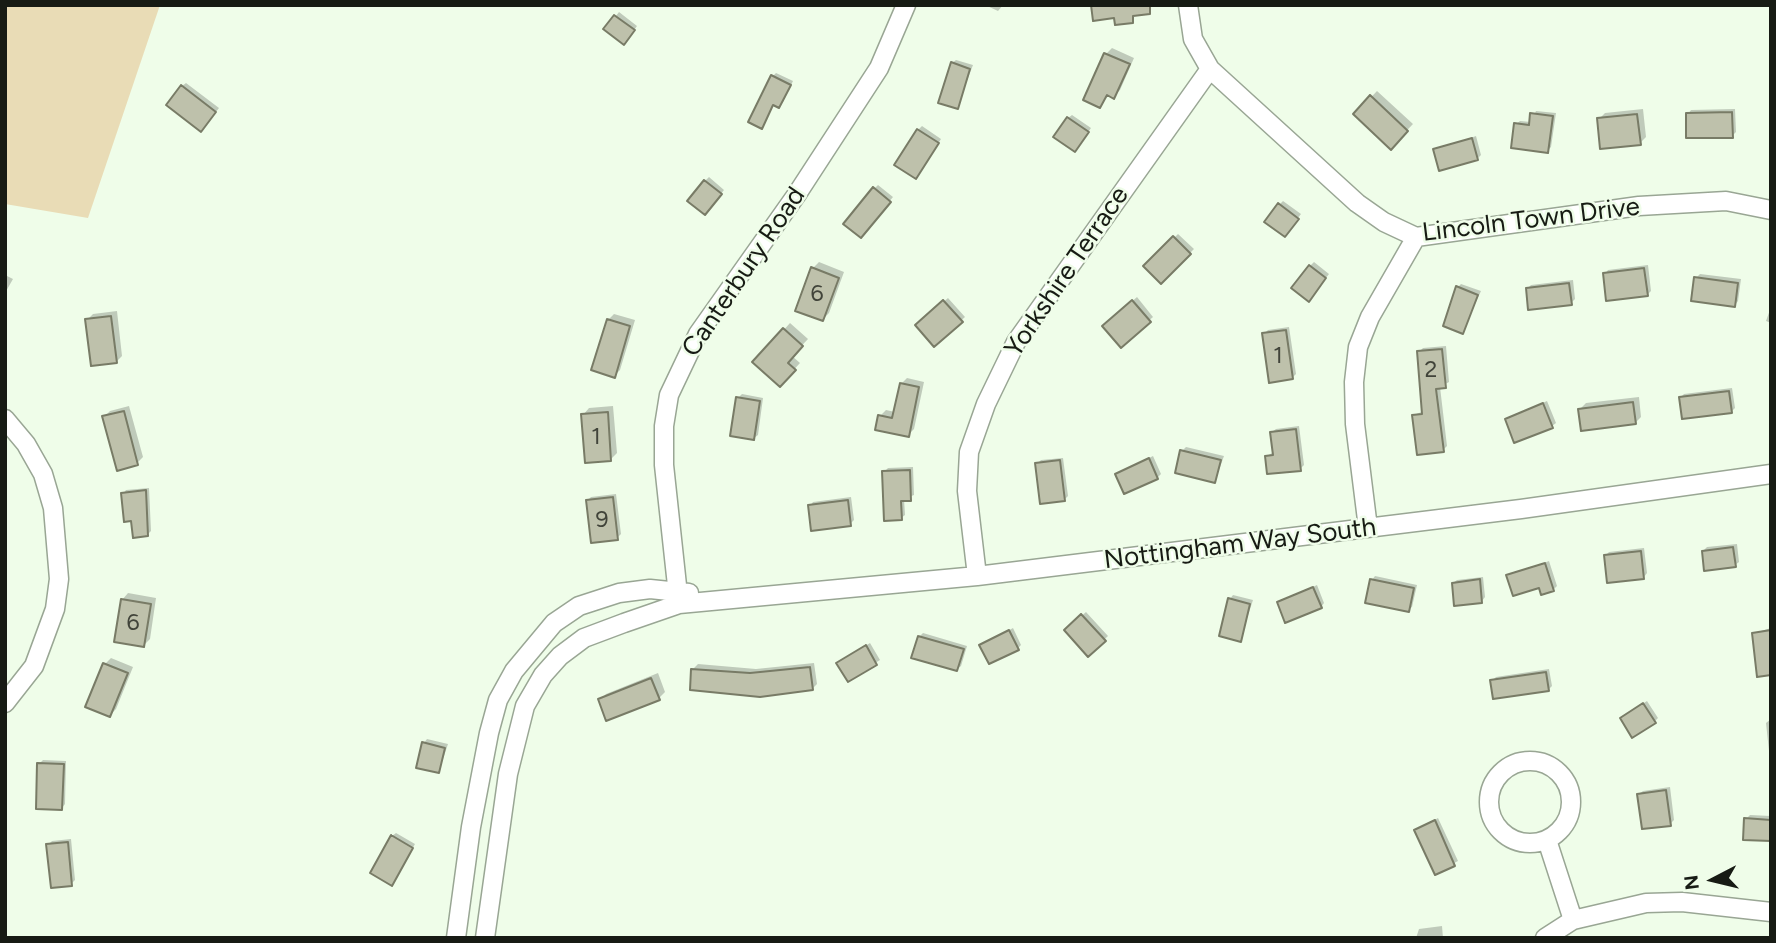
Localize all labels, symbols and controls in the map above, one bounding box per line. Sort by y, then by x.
street label: Canterbury Road [676,181,812,363]
street label: Yorkshire Terrace [999,181,1135,363]
street label: Lincoln Town Drive [1421,191,1641,249]
house number: 6 [810,280,824,308]
house number: 1 [1273,342,1283,370]
house number: 2 [1425,356,1437,384]
house number: 1 [591,423,601,451]
house number: 9 [595,506,609,534]
street label: Nottingham Way South [1102,512,1378,576]
house number: 6 [126,609,140,637]
north arrow [1678,845,1748,915]
text: N [1679,874,1704,891]

